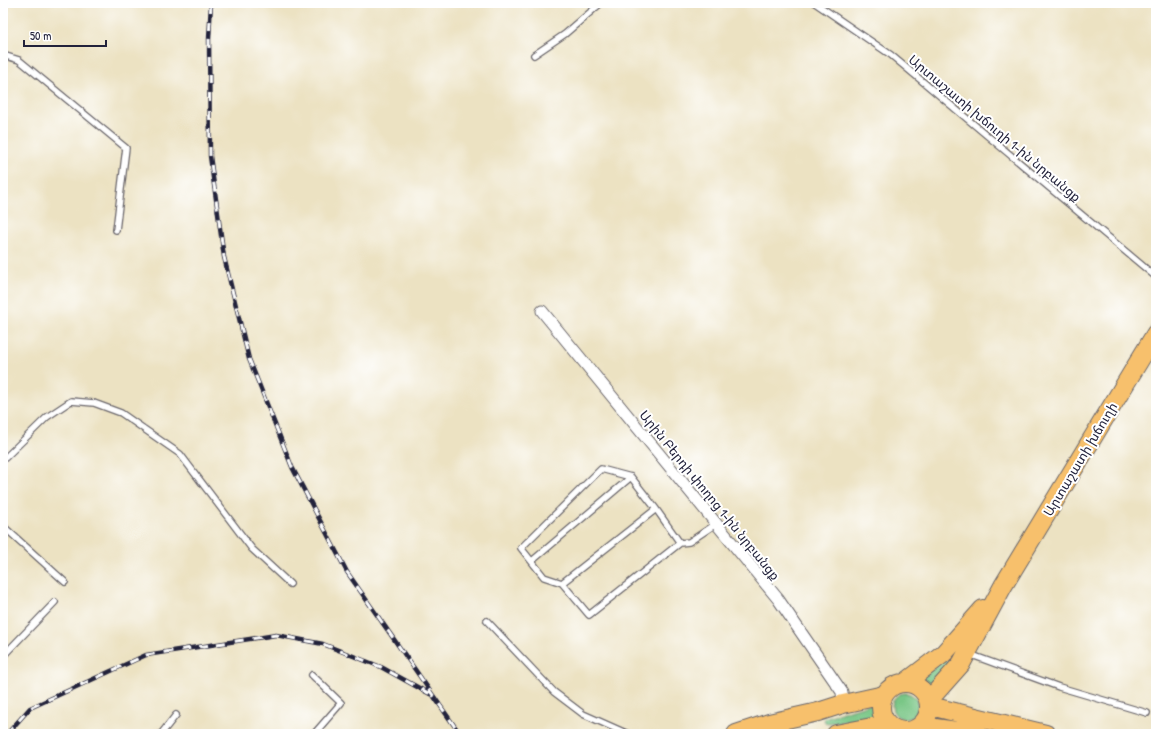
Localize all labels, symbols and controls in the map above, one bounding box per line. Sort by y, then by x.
scale bar [24,22,106,48]
text: 50 m [30,27,51,44]
street label: Արտաշատի խճուղի 1-ին նրբանցք [905,50,1085,206]
street label: Արտաշատի խճուղի [1039,399,1121,519]
street label: Արին Բերդի փողոց 1-ին նրբանցք [636,406,784,584]

